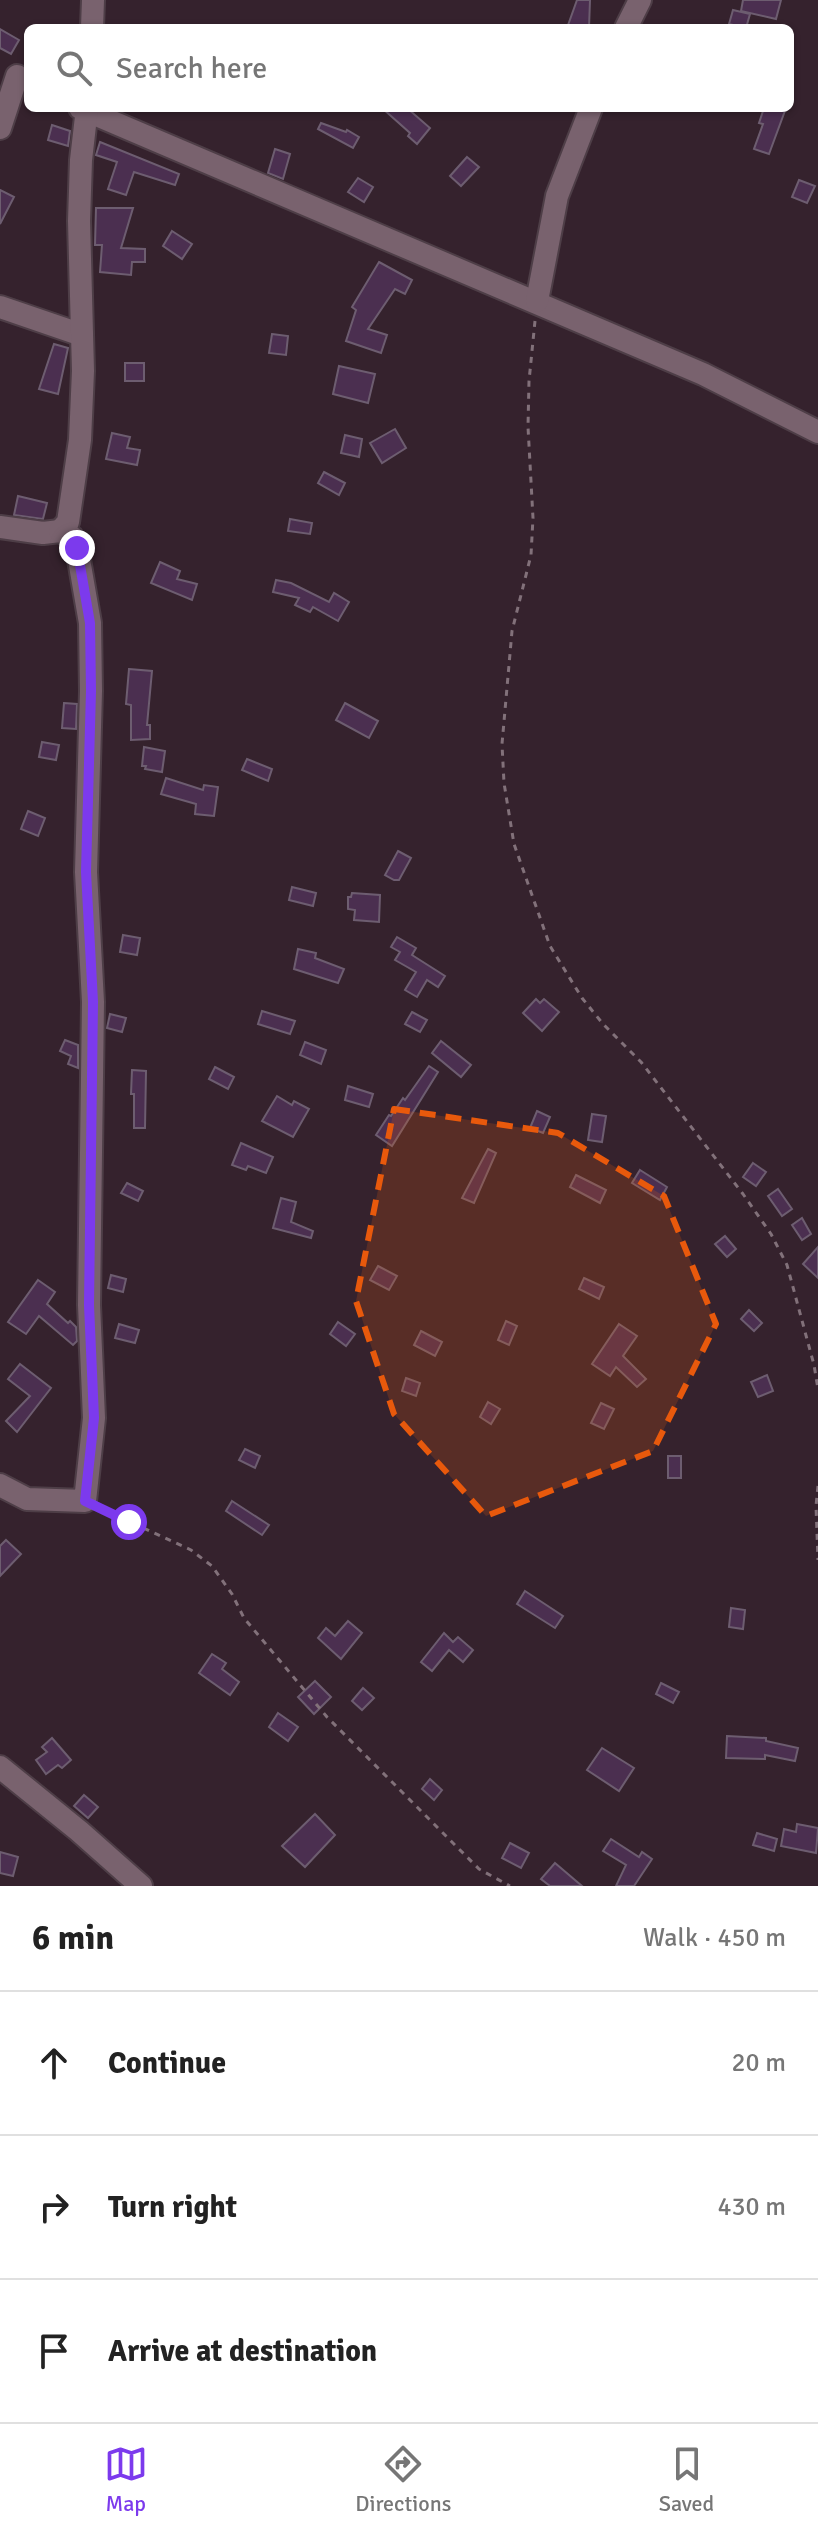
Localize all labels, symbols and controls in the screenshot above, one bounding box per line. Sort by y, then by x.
search box [24,24,794,112]
icon: search [52,46,96,90]
text: Search here [116,50,267,87]
route end [59,530,95,566]
route start [111,1504,147,1540]
text: 6 min [32,1917,114,1959]
text: Walk · 450 m [643,1922,786,1954]
icon: ahead [32,2041,76,2085]
text: Continue [108,2045,226,2082]
text: 20 m [731,2047,786,2079]
icon: right [32,2185,76,2229]
text: Turn right [108,2189,237,2226]
text: 430 m [717,2191,786,2223]
icon: arrive [32,2329,76,2373]
text: Arrive at destination [108,2333,377,2370]
tab: Map [104,2442,148,2517]
tab: Directions [355,2442,451,2517]
tab: Saved [659,2442,714,2517]

